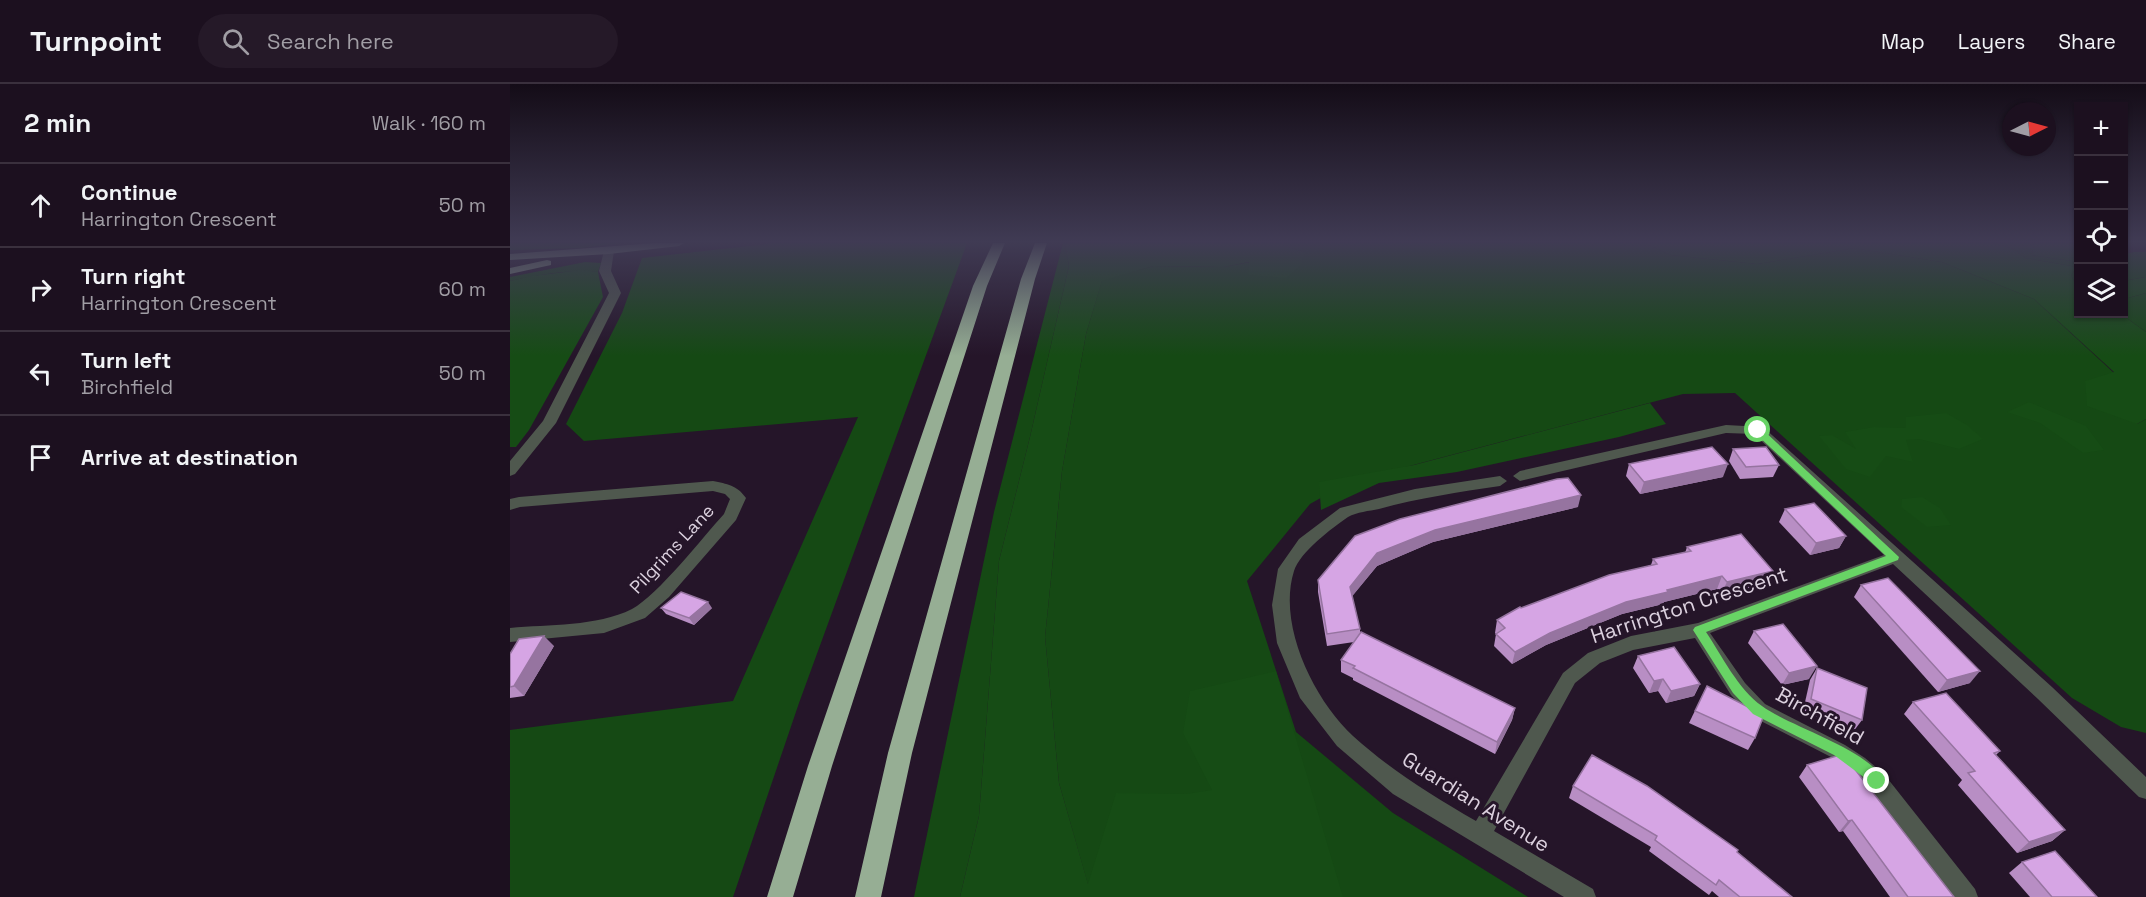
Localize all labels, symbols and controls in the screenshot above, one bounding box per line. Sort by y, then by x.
search box [198,14,618,68]
text: Turnpoint [30,23,162,59]
icon: search [219,25,252,58]
text: Search here [267,27,394,55]
text: Map [1881,28,1925,55]
text: Layers [1958,28,2025,55]
text: Share [2058,28,2116,55]
north arrow [2002,102,2056,156]
map controls [2074,102,2128,318]
button: + [2074,102,2128,156]
text: 2 min [24,106,91,140]
text: Walk · 160 m [372,110,486,136]
button: − [2074,156,2128,210]
text: Continue [81,178,177,206]
icon: ahead [24,189,57,222]
text: 50 m [439,192,486,218]
text: Harrington Crescent [81,206,277,232]
button: locate [2074,210,2128,264]
text: Turn right [81,262,186,290]
button: layers [2074,264,2128,318]
icon: right [24,273,57,306]
text: 60 m [439,276,486,302]
text: Harrington Crescent [81,290,277,316]
text: Turn left [81,346,171,374]
icon: left [24,357,57,390]
text: 50 m [439,360,486,386]
text: Birchfield [81,374,173,400]
route start [1744,416,1770,442]
icon: arrive [24,441,57,474]
text: Arrive at destination [81,443,298,471]
street label: Pilgrims Lane [624,499,719,598]
street label: Harrington Crescent [1587,560,1791,649]
street label: Birchfield [1771,680,1869,751]
street label: Guardian Avenue [1397,745,1555,858]
route end [1863,767,1889,793]

